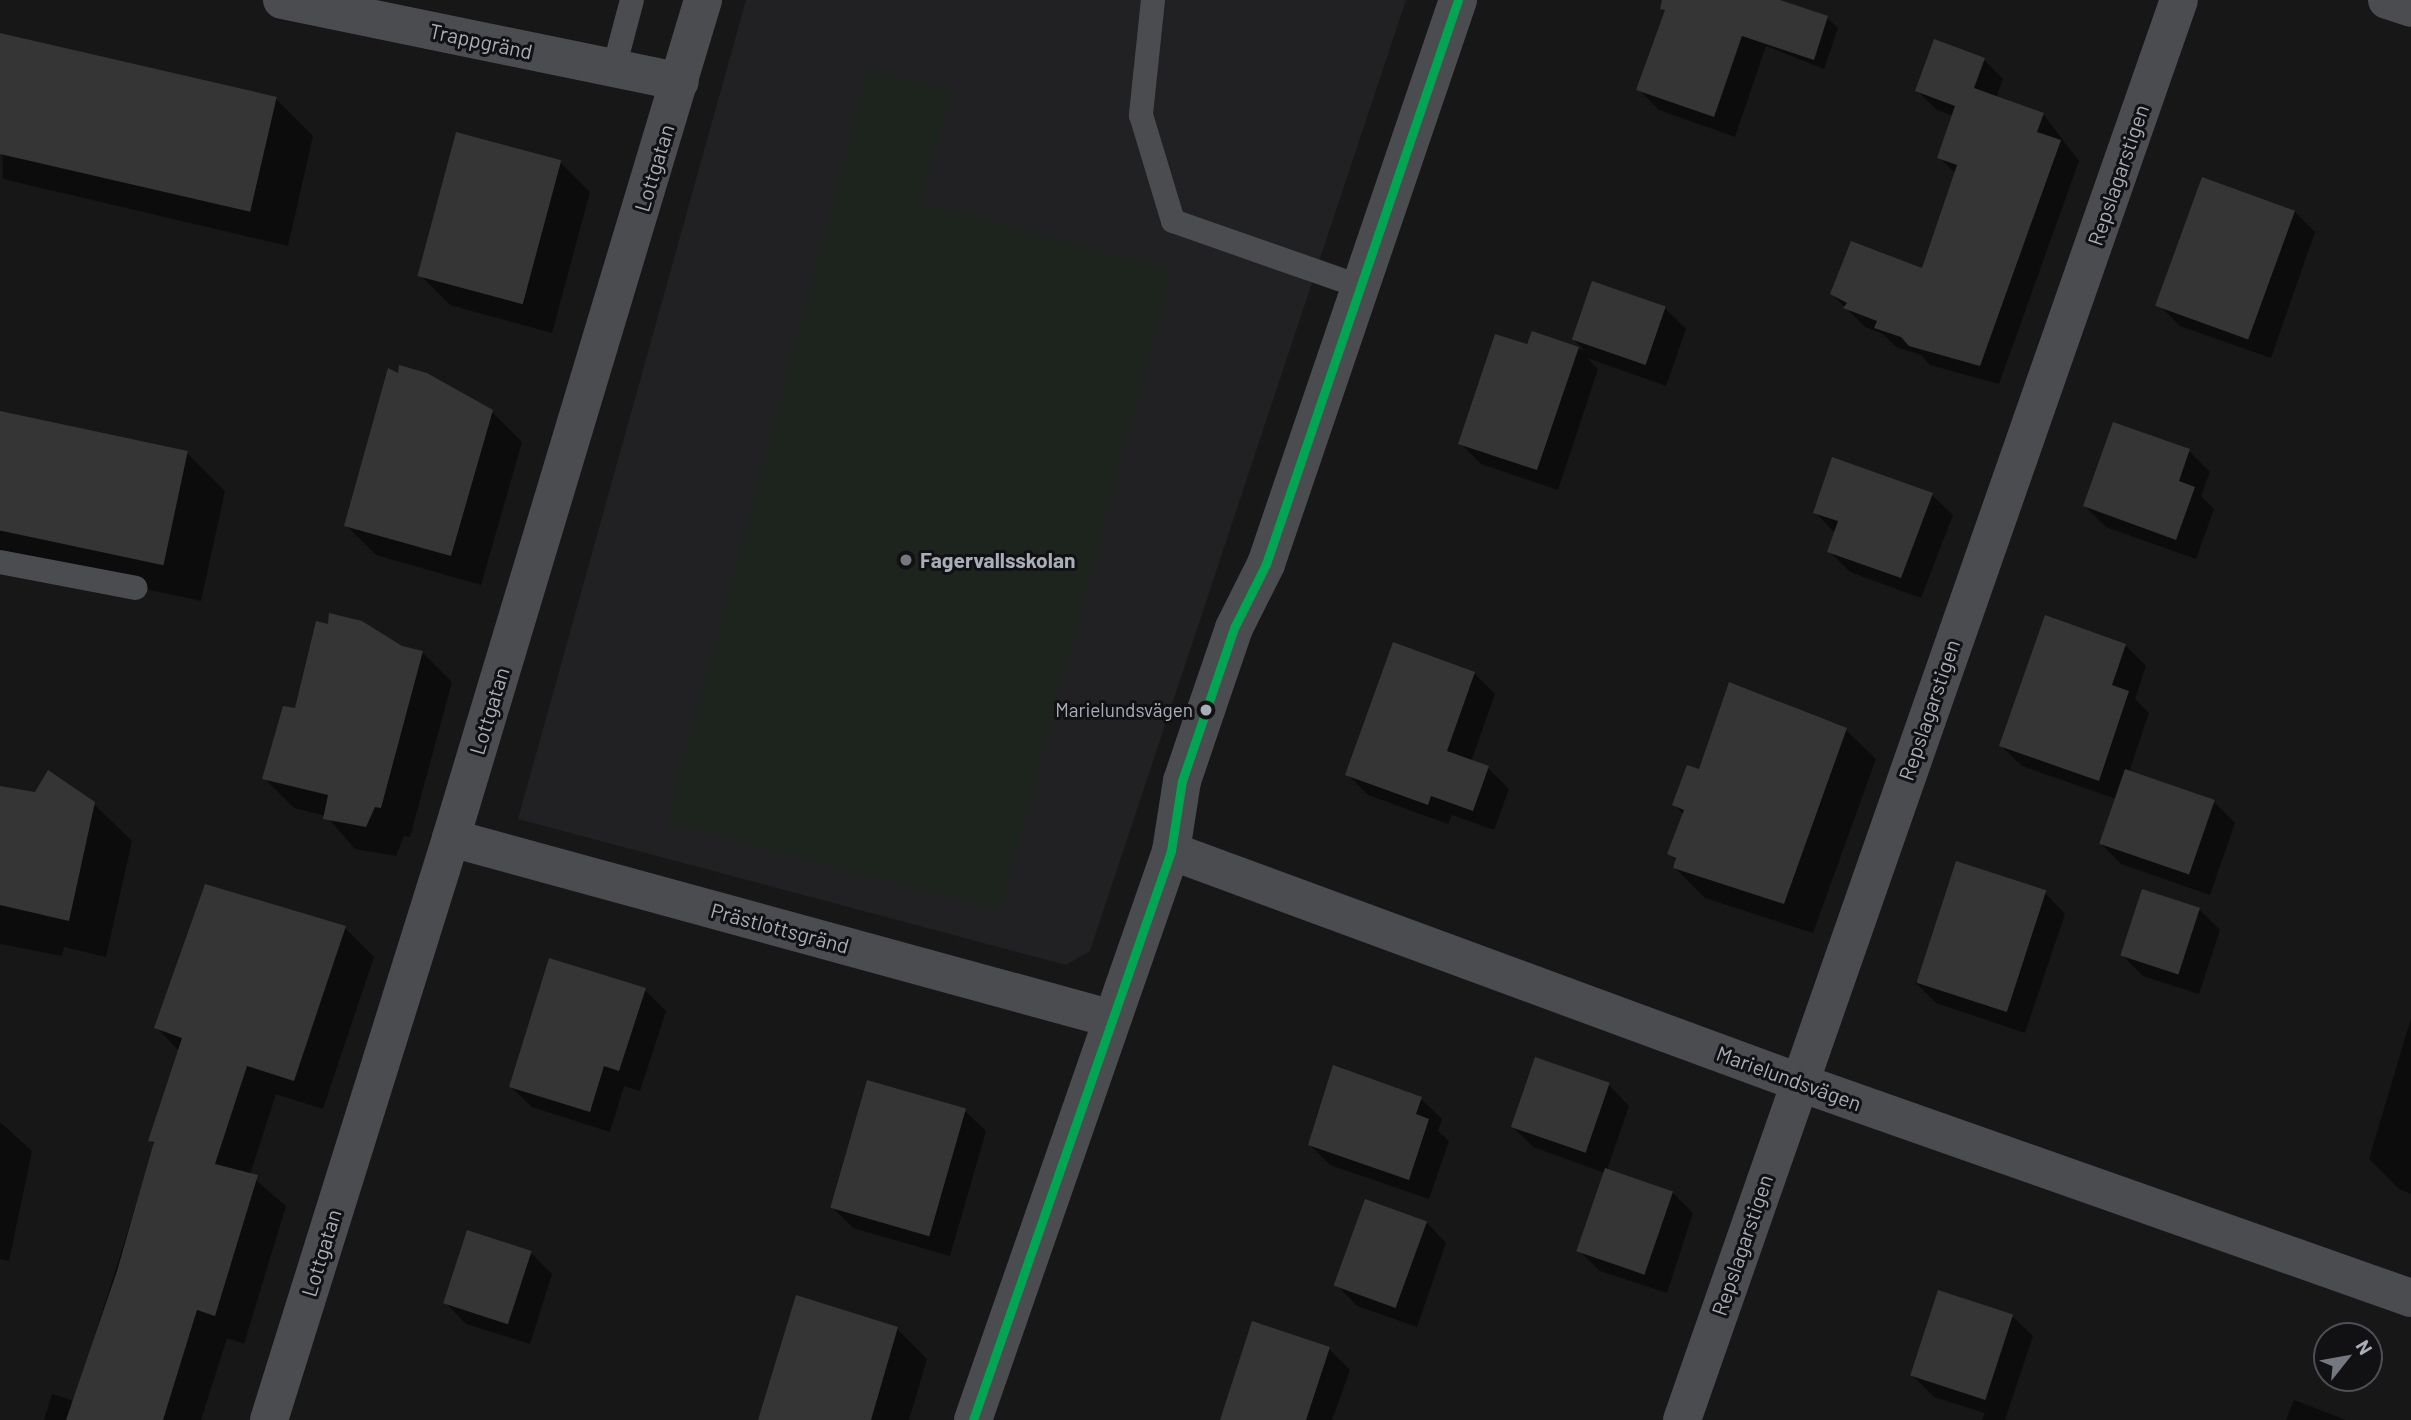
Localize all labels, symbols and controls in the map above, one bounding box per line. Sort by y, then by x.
street label: Trappgränd [427,18,535,64]
street label: Repslagarstigen [2082,101,2154,249]
street label: Lottgatan [629,121,679,215]
place label: Fagervallsskolan [920,547,1075,573]
marker: Fagervallsskolan [898,552,914,568]
street label: Repslagarstigen [1893,636,1965,784]
street label: Lottgatan [464,664,514,758]
place label: Marielundsvägen [1055,699,1193,721]
marker: Marielundsvägen [1199,703,1213,717]
street label: Prästlottsgränd [708,897,852,959]
street label: Marielundsvägen [1713,1040,1865,1116]
street label: Repslagarstigen [1706,1171,1778,1319]
street label: Lottgatan [296,1206,346,1300]
north arrow [2313,1322,2383,1392]
text: N [2352,1336,2378,1358]

